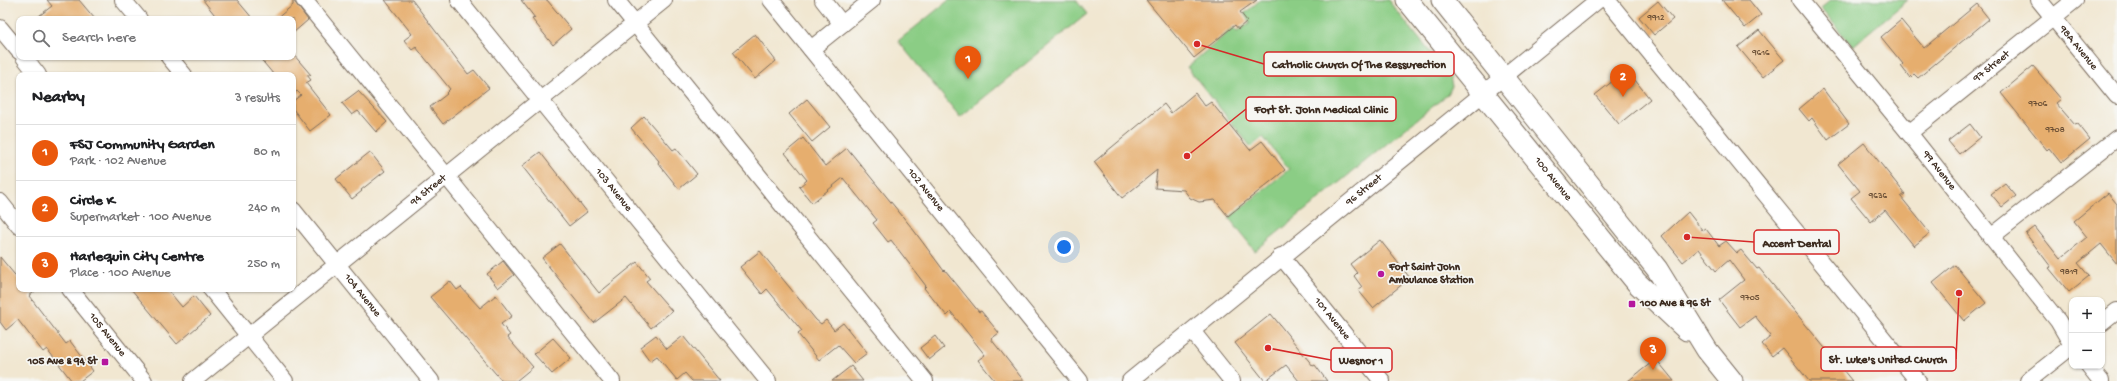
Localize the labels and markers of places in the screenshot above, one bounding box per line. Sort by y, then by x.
pin: 1 [955,46,981,79]
callout: Catholic Church Of The Ressurection [1264,52,1454,76]
pin: 2 [1610,64,1636,97]
callout: Fort St. John Medical Clinic [1246,97,1396,121]
callout: Accent Dental [1754,230,1839,254]
place label: Fort Saint John Ambulance Station [1388,261,1474,287]
marker: Fort Saint John Ambulance Station [1376,269,1386,279]
place label: 100 Ave & 96 St [1639,297,1712,310]
marker: 100 Ave & 96 St [1627,299,1637,309]
pin: 3 [1640,337,1666,370]
callout: St. Luke's United Church [1821,347,1956,371]
callout: Wesnor 1 [1331,348,1392,372]
place label: 105 Ave & 94 St [27,355,99,368]
marker: 105 Ave & 94 St [100,357,110,367]

